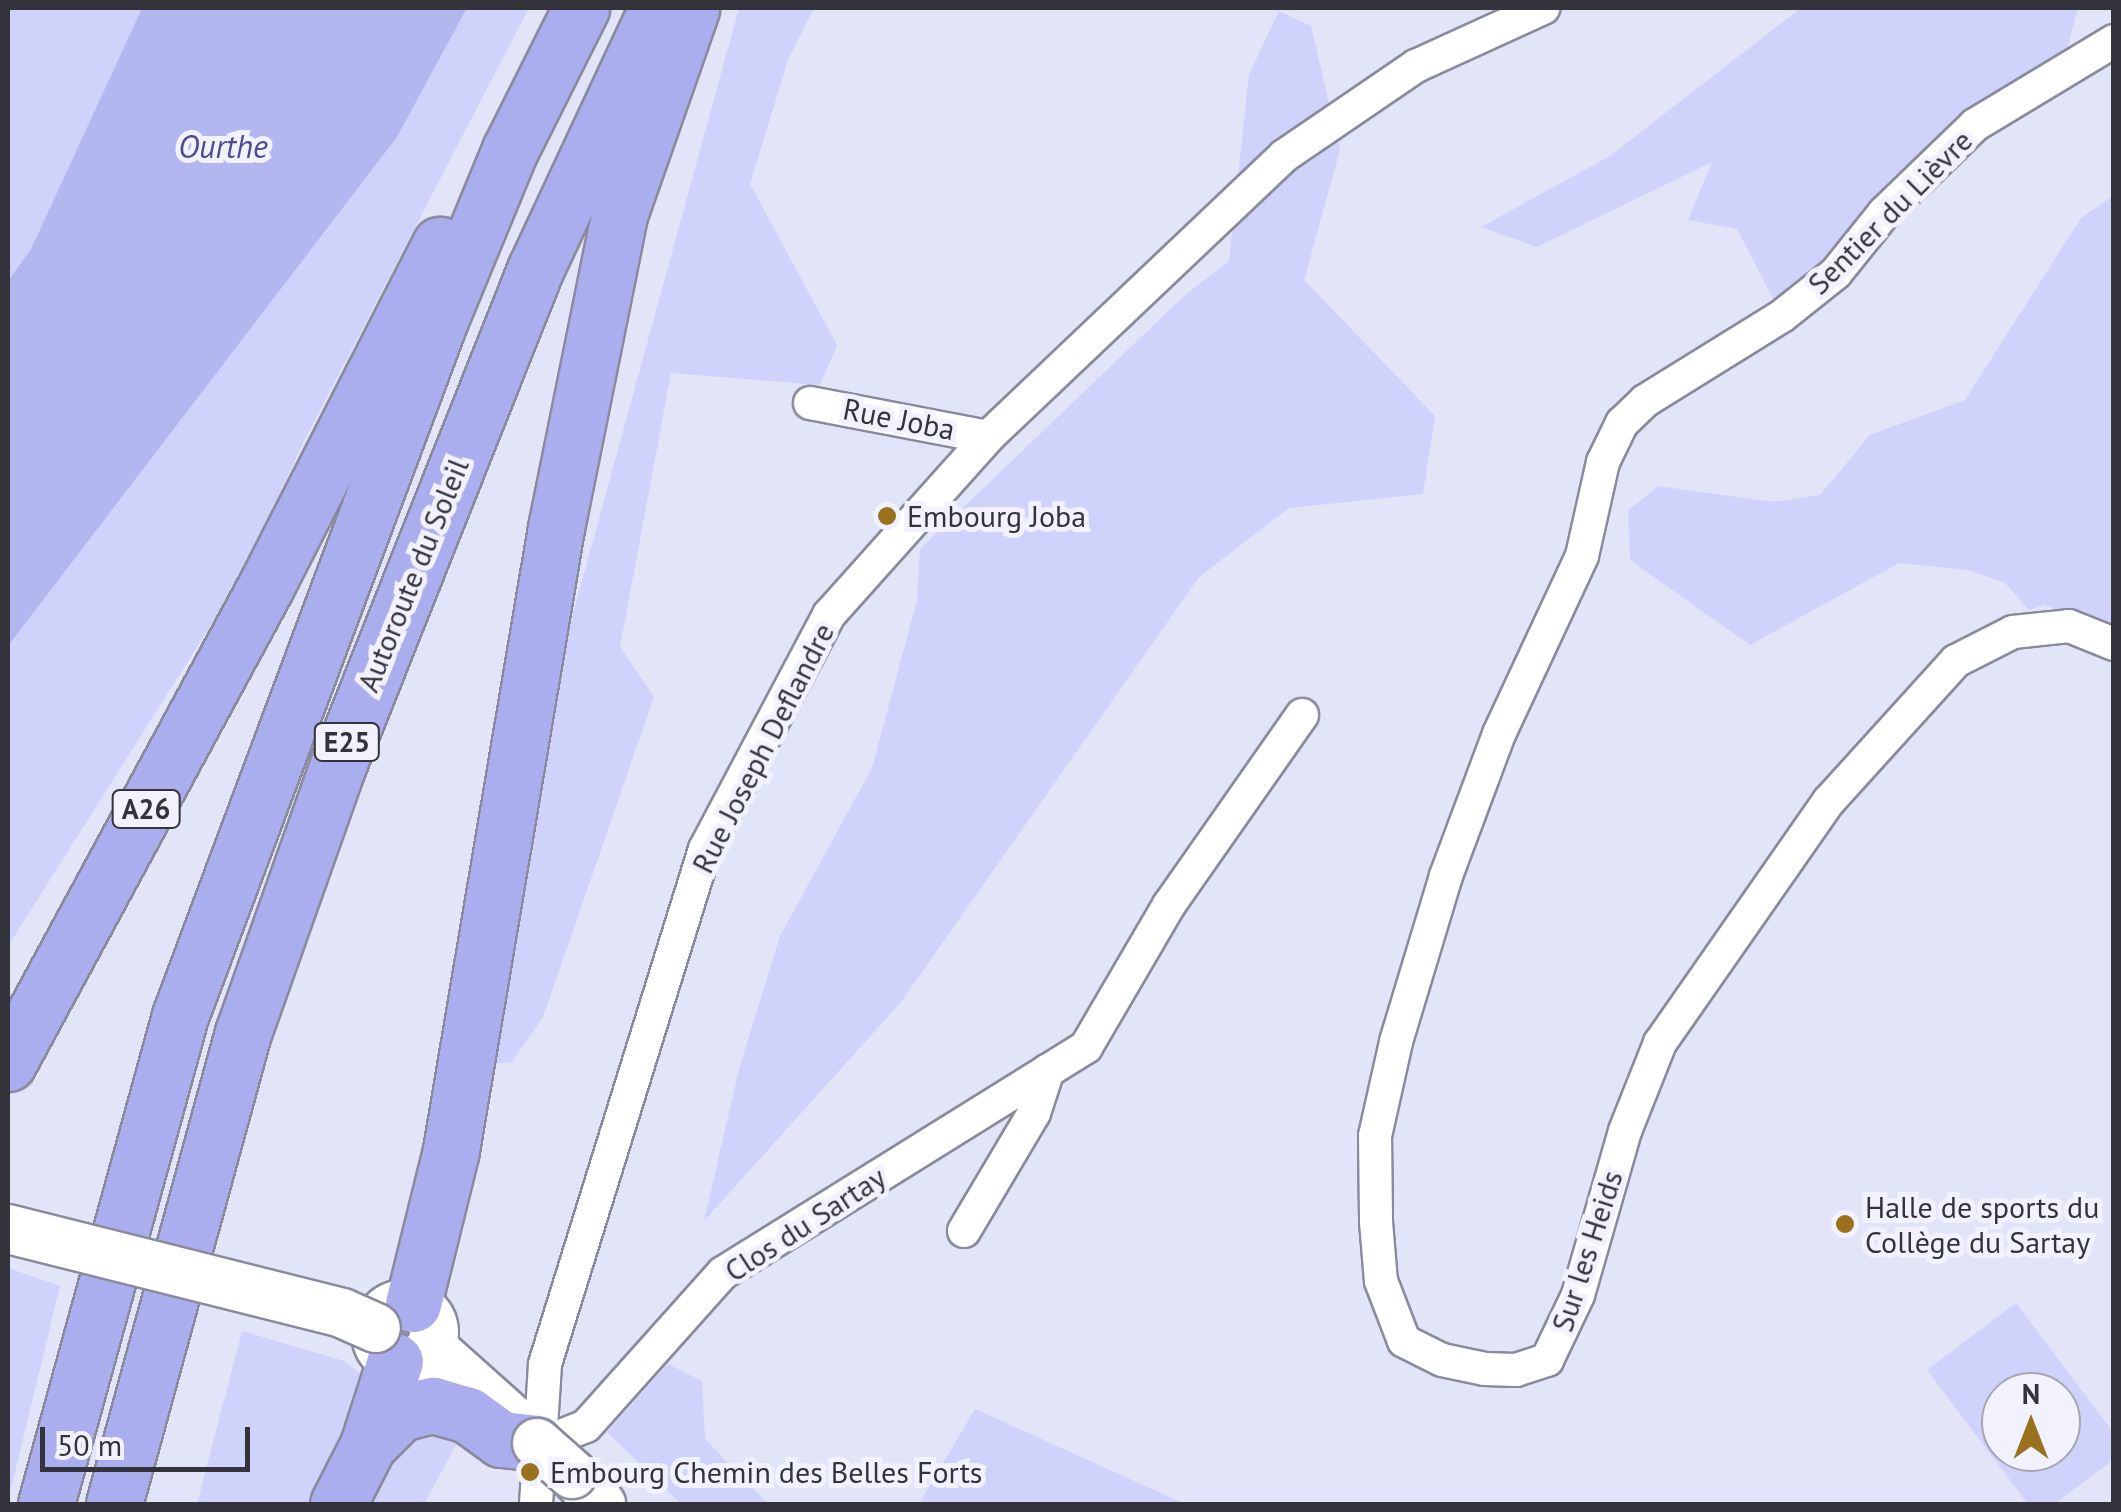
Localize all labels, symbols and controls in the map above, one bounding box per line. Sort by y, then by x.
street label: Sentier du Lièvre [1800,122,1980,302]
water label: Ourthe [178,127,268,165]
street label: Rue Joba [840,391,958,447]
street label: Autoroute du Soleil [350,453,476,697]
place label: Embourg Joba [907,498,1086,534]
marker: Embourg Joba [876,505,898,527]
street label: Rue Joseph Deflandre [684,617,842,879]
road number: E25 [312,719,382,765]
road number: A26 [111,786,181,832]
street label: Clos du Sartay [718,1159,892,1289]
street label: Sur les Heids [1544,1166,1630,1336]
place label: Halle de sports du Collège du Sartay [1865,1189,2099,1260]
marker: Halle de sports du Collège du Sartay [1834,1213,1856,1235]
north arrow [1981,1372,2081,1472]
text: N [2022,1375,2040,1412]
scale bar [45,1407,255,1469]
text: 50 m [57,1425,122,1464]
place label: Embourg Chemin des Belles Forts [550,1454,982,1490]
marker: Embourg Chemin des Belles Forts [519,1461,541,1483]

